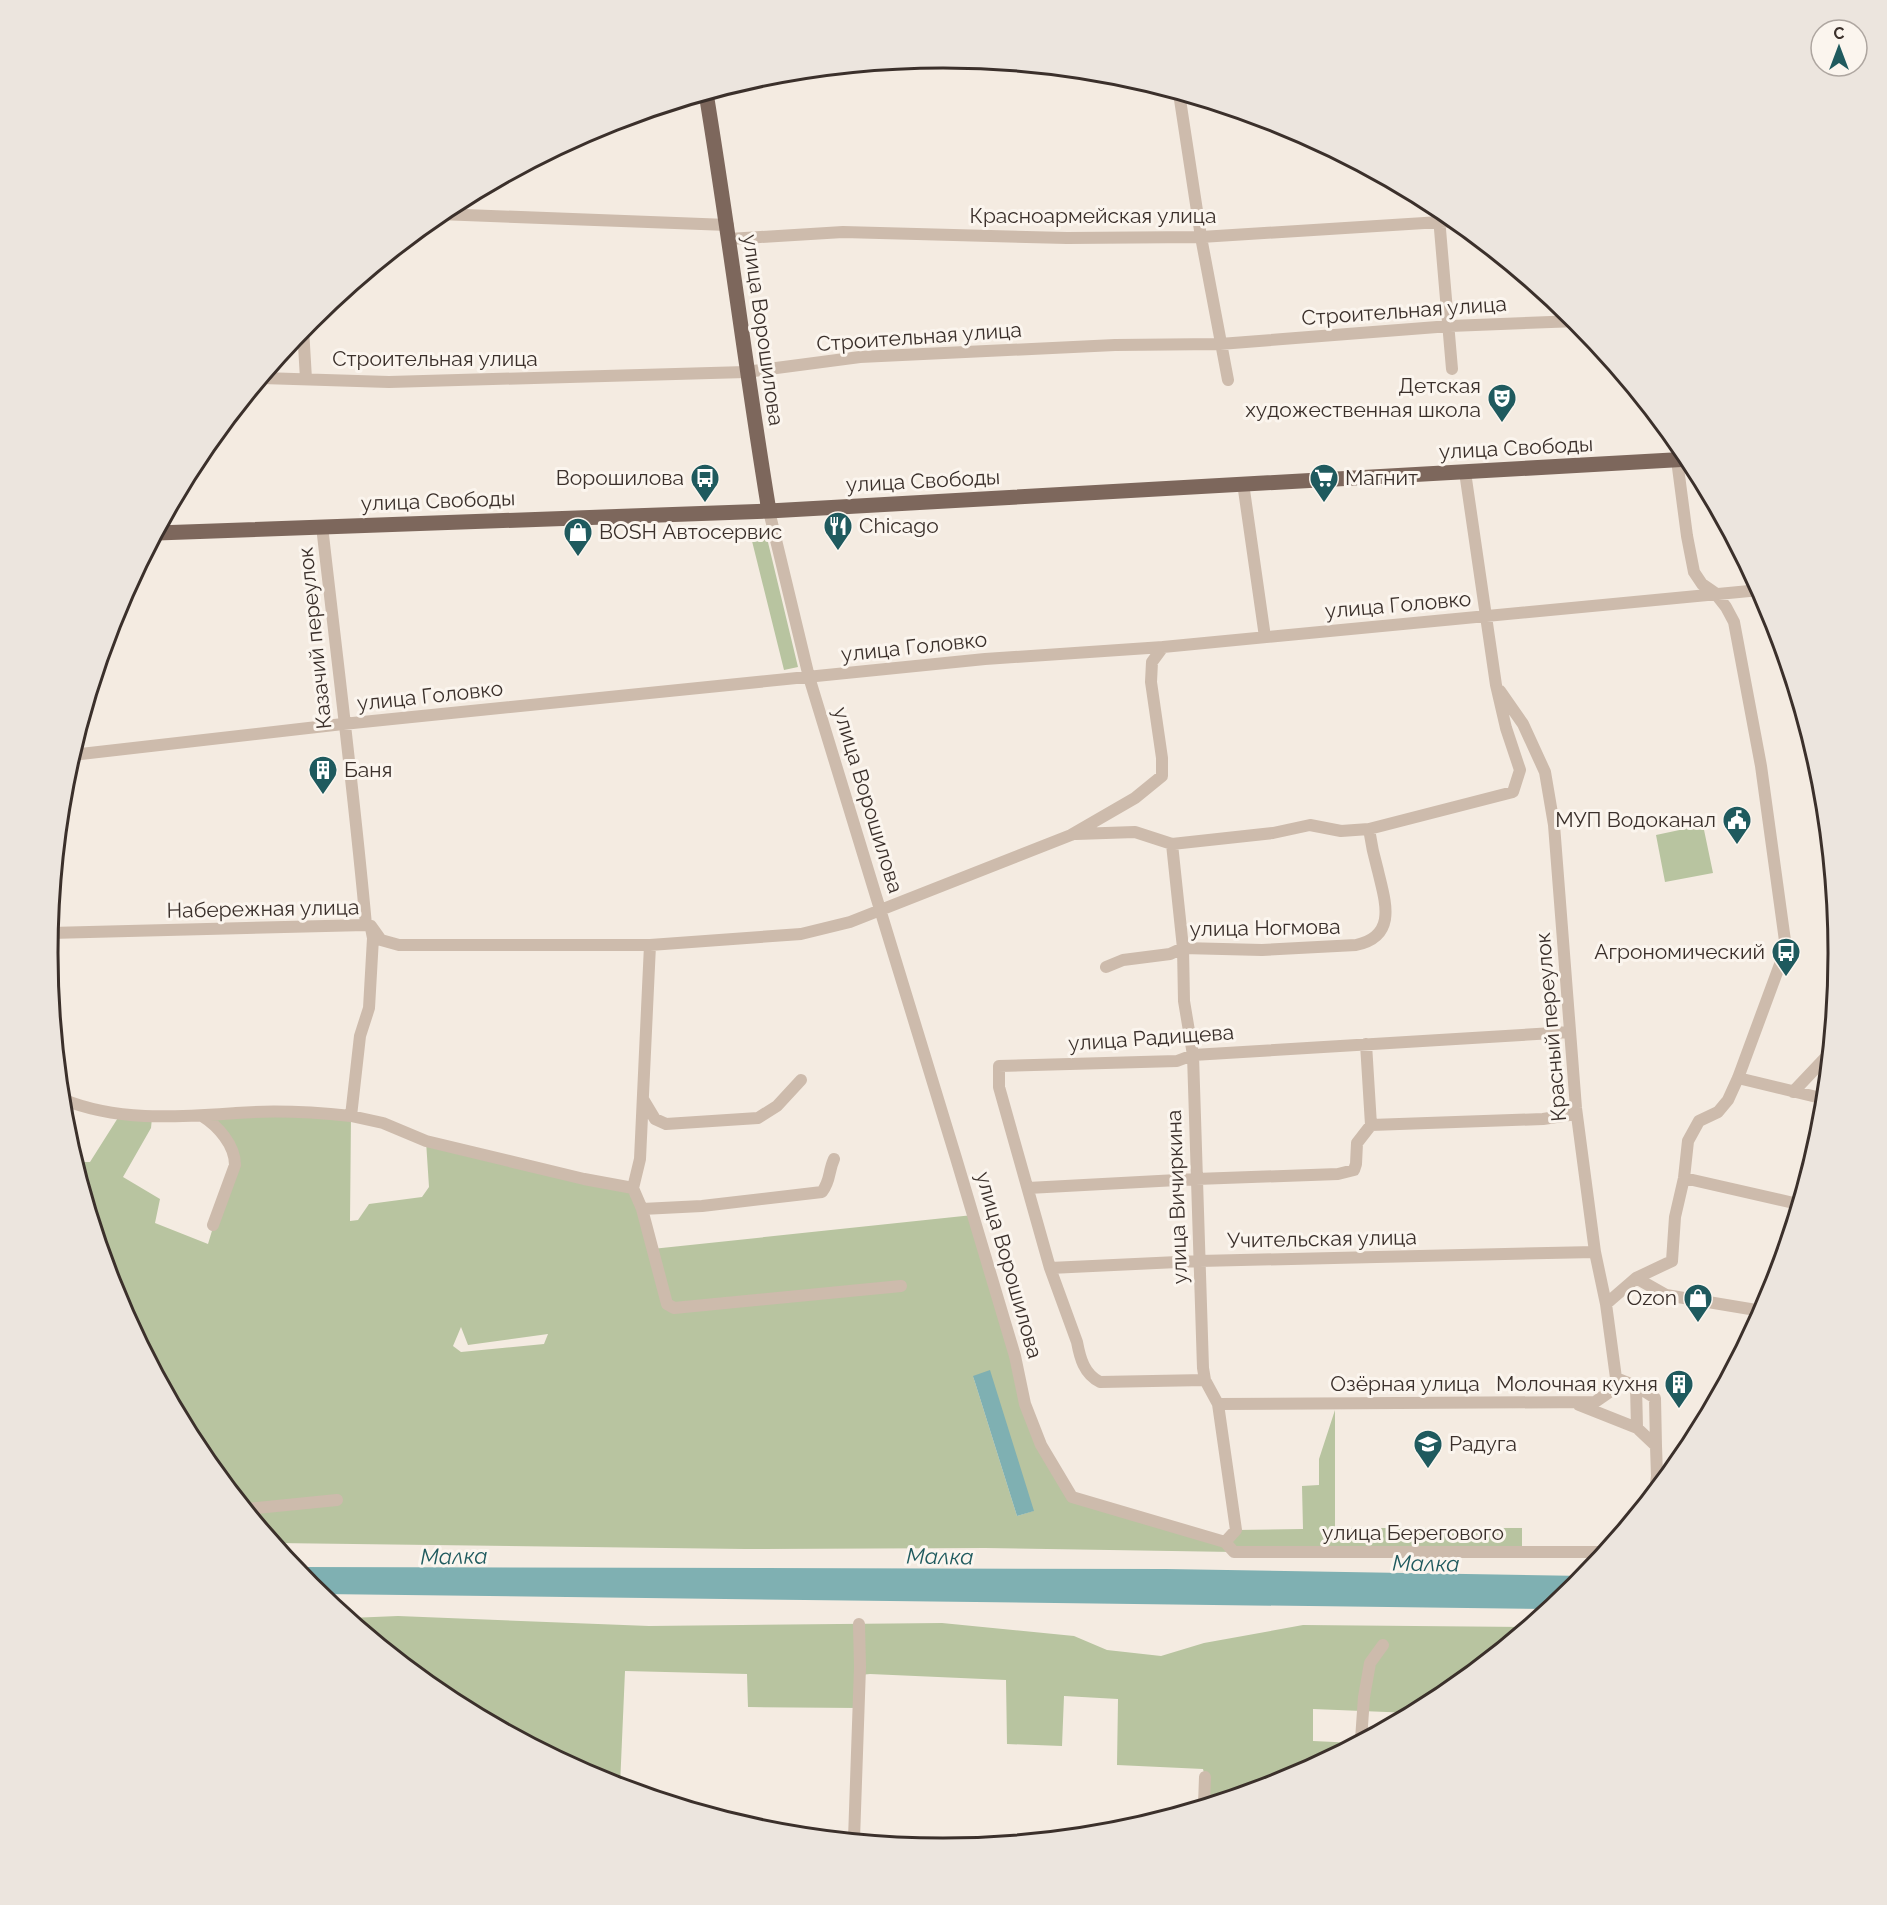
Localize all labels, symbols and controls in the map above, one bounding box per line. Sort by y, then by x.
north arrow [1809,18,1869,78]
text: С [1834,24,1845,43]
street label: Красноармейская улица [970,203,1216,228]
street label: улица Ворошилова [738,233,789,427]
street label: Строительная улица [1301,291,1507,330]
street label: Строительная улица [816,317,1022,356]
street label: Строительная улица [332,346,538,371]
place label: Детская художественная школа [1245,373,1481,422]
theatre icon: Детская художественная школа [1486,382,1518,424]
street label: улица Свободы [1438,431,1594,464]
bus stop icon: Ворошилова [689,462,721,504]
supermarket icon: Магнит [1308,462,1340,504]
street label: улица Свободы [845,464,1001,497]
place label: Ворошилова [556,465,684,490]
place label: Магнит [1345,465,1418,490]
street label: улица Свободы [360,485,516,516]
restaurant icon: Chicago [822,510,854,552]
place label: Chicago [859,513,939,538]
shop icon: BOSH Автосервис [562,516,594,558]
place label: BOSH Автосервис [599,519,782,544]
street label: Казачий переулок [292,546,336,730]
street label: улица Головко [1324,586,1472,623]
street label: улица Головко [840,626,988,667]
street label: улица Головко [356,675,504,716]
street label: улица Ворошилова [828,704,909,896]
building icon: Баня [307,754,339,796]
place label: Баня [344,757,392,782]
public building icon: МУП Водоканал [1721,804,1753,846]
place label: МУП Водоканал [1555,807,1716,832]
street label: Набережная улица [167,894,359,923]
street label: улица Ногмова [1189,914,1341,941]
street label: Красный переулок [1530,931,1571,1123]
bus stop icon: Агрономический [1770,936,1802,978]
place label: Агрономический [1594,939,1765,964]
street label: улица Радищева [1067,1019,1235,1056]
street label: улица Вичиркина [1161,1109,1192,1285]
street label: улица Ворошилова [971,1169,1048,1361]
street label: Учительская улица [1227,1224,1417,1253]
shop icon: Ozon [1682,1282,1714,1324]
place label: Ozon [1626,1285,1677,1310]
building icon: Молочная кухня [1663,1368,1695,1410]
street label: Озёрная улица [1330,1371,1480,1396]
place label: Молочная кухня [1496,1371,1658,1396]
school or university icon: Радуга [1412,1428,1444,1470]
place label: Радуга [1449,1431,1517,1456]
street label: улица Берегового [1322,1520,1504,1545]
water label: Малка [420,1542,488,1570]
water label: Малка [906,1542,974,1570]
water label: Малка [1392,1549,1460,1577]

